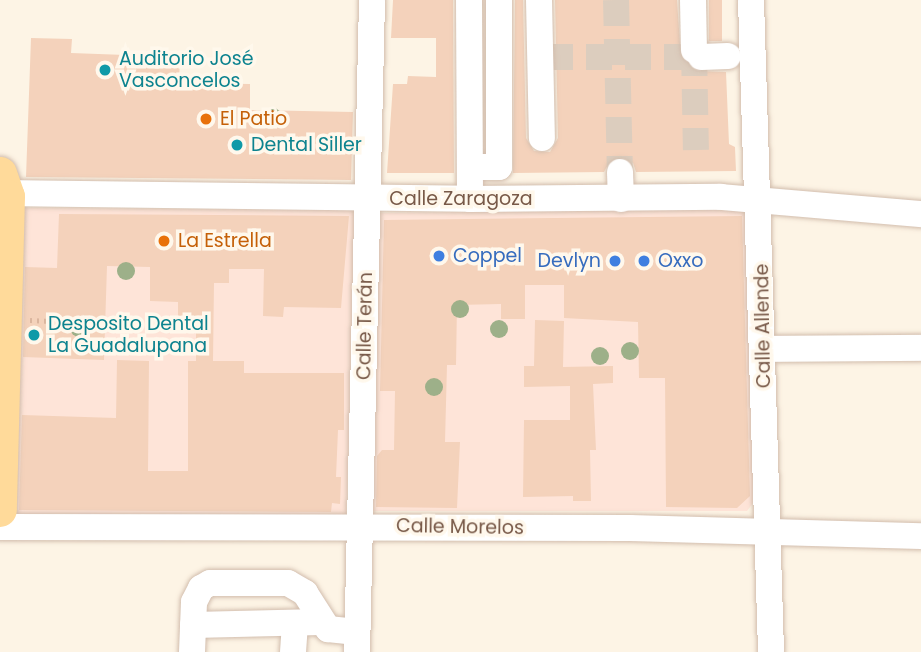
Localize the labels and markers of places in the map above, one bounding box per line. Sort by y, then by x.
place label: Auditorio José Vasconcelos [119,48,253,92]
marker: Auditorio José Vasconcelos [97,62,113,78]
place label: El Patio [220,108,287,130]
marker: El Patio [198,111,214,127]
place label: Dental Siller [251,134,362,156]
marker: Dental Siller [229,137,245,153]
place label: La Estrella [178,230,272,252]
marker: La Estrella [156,233,172,249]
place label: Coppel [453,245,522,267]
marker: Coppel [431,248,447,264]
place label: Devlyn [538,250,601,272]
place label: Oxxo [658,250,703,272]
marker: Devlyn [607,253,623,269]
marker: Oxxo [636,253,652,269]
place label: Desposito Dental La Guadalupana [48,313,209,357]
marker: Desposito Dental La Guadalupana [26,327,42,343]

